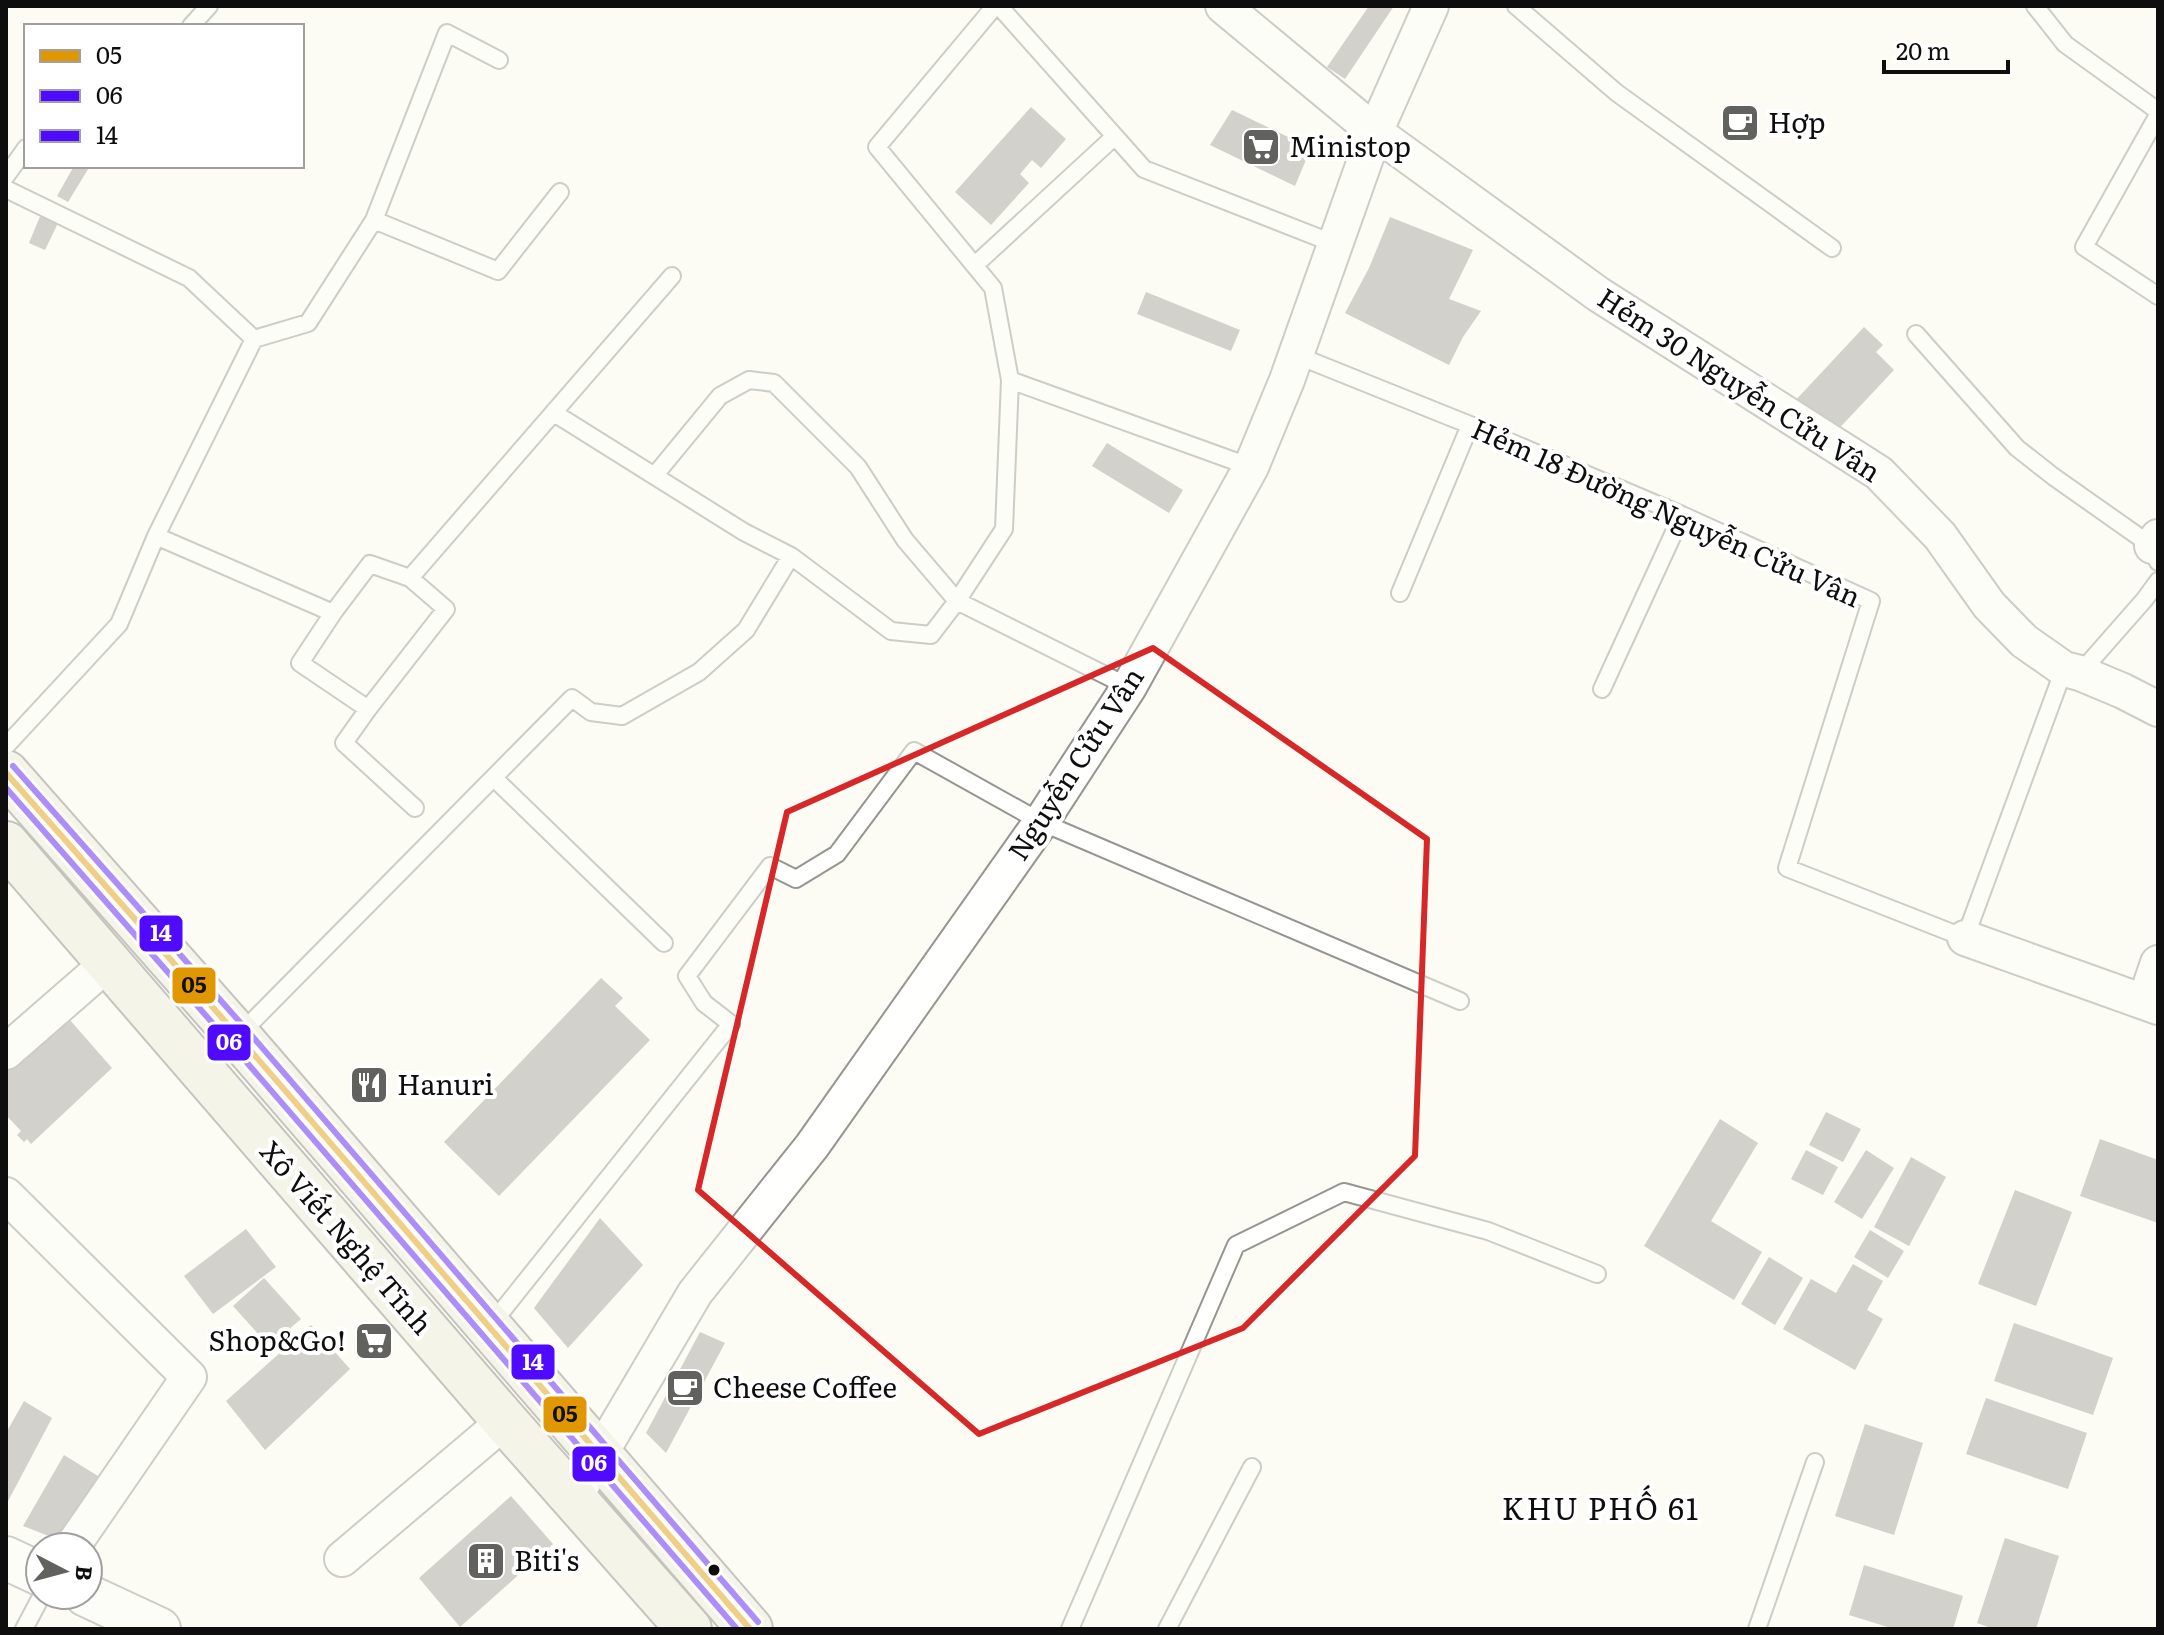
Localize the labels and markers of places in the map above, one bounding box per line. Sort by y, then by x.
place label: Hợp [1768,100,1825,142]
cafe icon: Hợp [1719,102,1761,144]
place label: Ministop [1289,124,1411,166]
supermarket icon: Ministop [1240,126,1282,168]
place label: Hanuri [397,1062,493,1104]
restaurant icon: Hanuri [348,1064,390,1106]
place label: Shop&Go! [208,1318,346,1360]
supermarket icon: Shop&Go! [353,1320,395,1362]
place label: Cheese Coffee [713,1365,897,1407]
cafe icon: Cheese Coffee [664,1367,706,1409]
place label: Biti's [514,1538,579,1580]
building icon: Biti's [465,1540,507,1582]
unlabelled marker [706,1562,722,1578]

